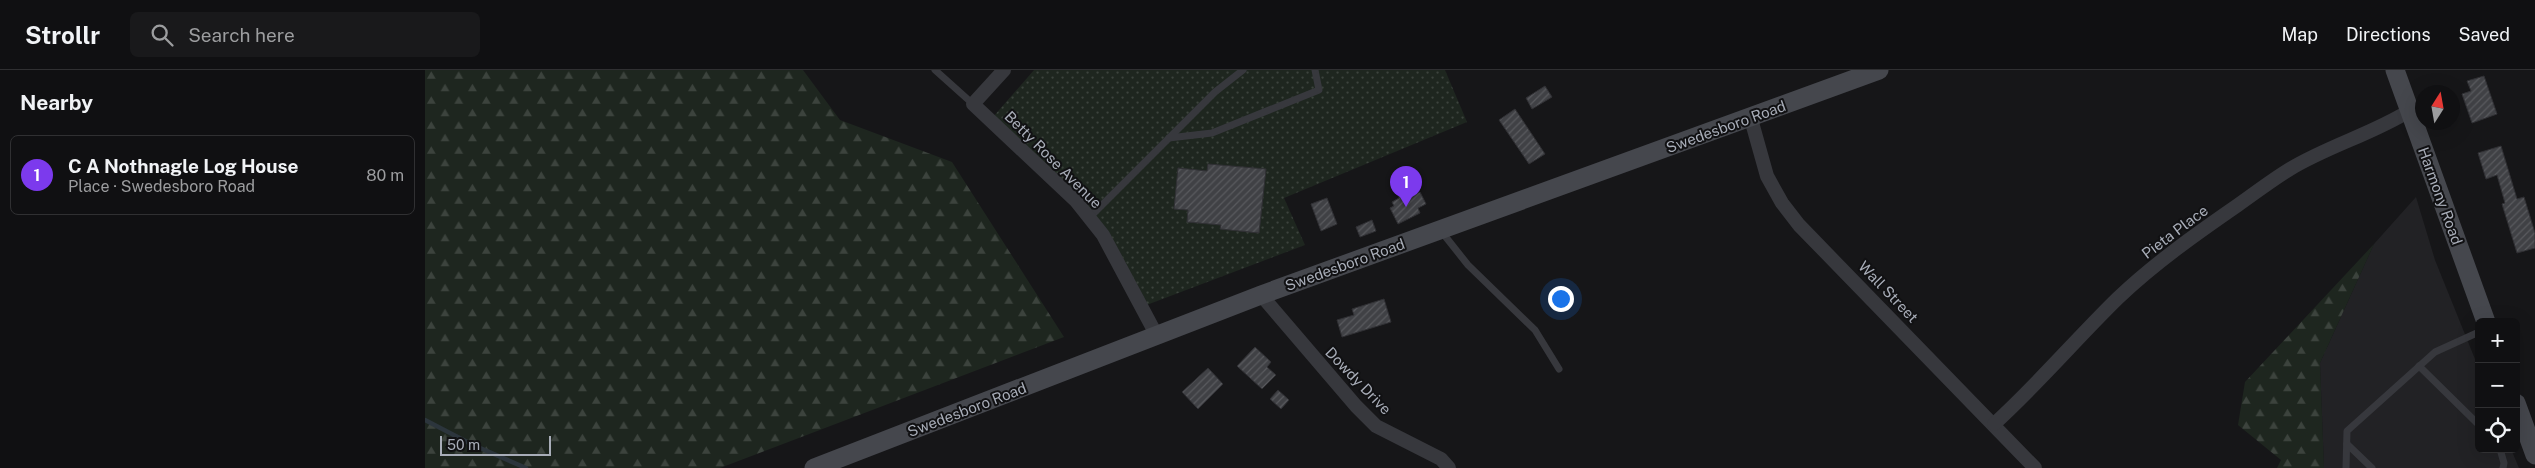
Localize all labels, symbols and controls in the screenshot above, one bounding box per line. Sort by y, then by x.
search box [130,12,480,57]
text: Strollr [25,21,100,49]
icon: search [148,21,176,49]
text: Search here [188,24,295,46]
text: Map [2281,24,2318,45]
text: Directions [2346,24,2431,45]
text: Saved [2459,24,2510,45]
north arrow [2415,85,2460,130]
text: Nearby [20,90,93,115]
street label: Swedesboro Road [1664,97,1788,156]
street label: Betty Rose Avenue [1001,108,1105,212]
street label: Harmony Road [2415,145,2466,247]
text: C A Nothnagle Log House [68,155,299,177]
text: 1 [34,166,40,185]
text: 80 m [366,166,404,185]
pin: 1 [1390,166,1422,207]
text: Place · Swedesboro Road [68,177,255,196]
street label: Pieta Place [2138,201,2211,262]
street label: Swedesboro Road [1283,235,1407,294]
street label: Wall Street [1855,258,1922,326]
your location [1548,286,1574,312]
map controls [2475,318,2520,453]
button: + [2475,318,2520,363]
street label: Dowdy Drive [1322,344,1395,418]
button: − [2475,363,2520,408]
street label: Swedesboro Road [905,379,1029,440]
button: locate [2475,408,2520,453]
scale bar [440,433,551,456]
text: 50 m [447,437,480,453]

